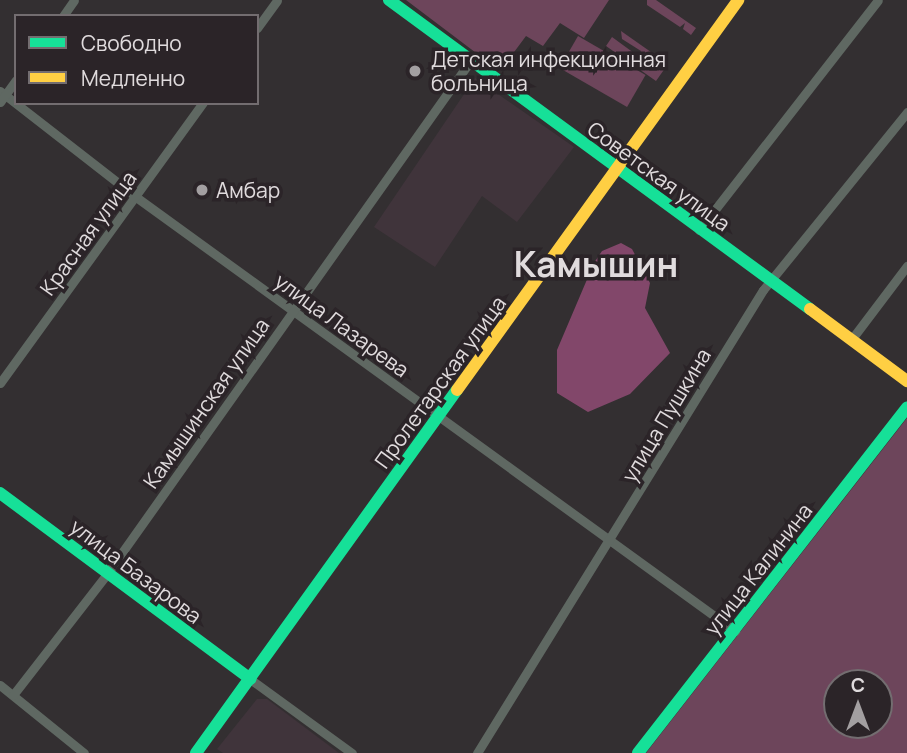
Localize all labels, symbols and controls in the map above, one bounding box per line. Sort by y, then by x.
legend [14,14,259,105]
text: Свободно [81,29,182,57]
place label: Детская инфекционная больница [431,46,666,96]
marker: Детская инфекционная больница [405,61,425,81]
text: Медленно [81,64,185,92]
street label: Советская улица [583,116,735,236]
street label: Красная улица [34,166,142,300]
place label: Амбар [216,177,280,203]
marker: Амбар [194,182,210,198]
district label: Камышин [514,243,678,285]
street label: улица Лазарева [270,268,414,382]
street label: Пролетарская улица [369,291,511,473]
street label: Камышинская улица [138,313,274,493]
street label: улица Пушкина [616,344,716,486]
street label: улица Калинина [699,498,817,640]
street label: улица Базарова [65,513,207,629]
north arrow [823,669,893,739]
text: С [851,672,865,698]

